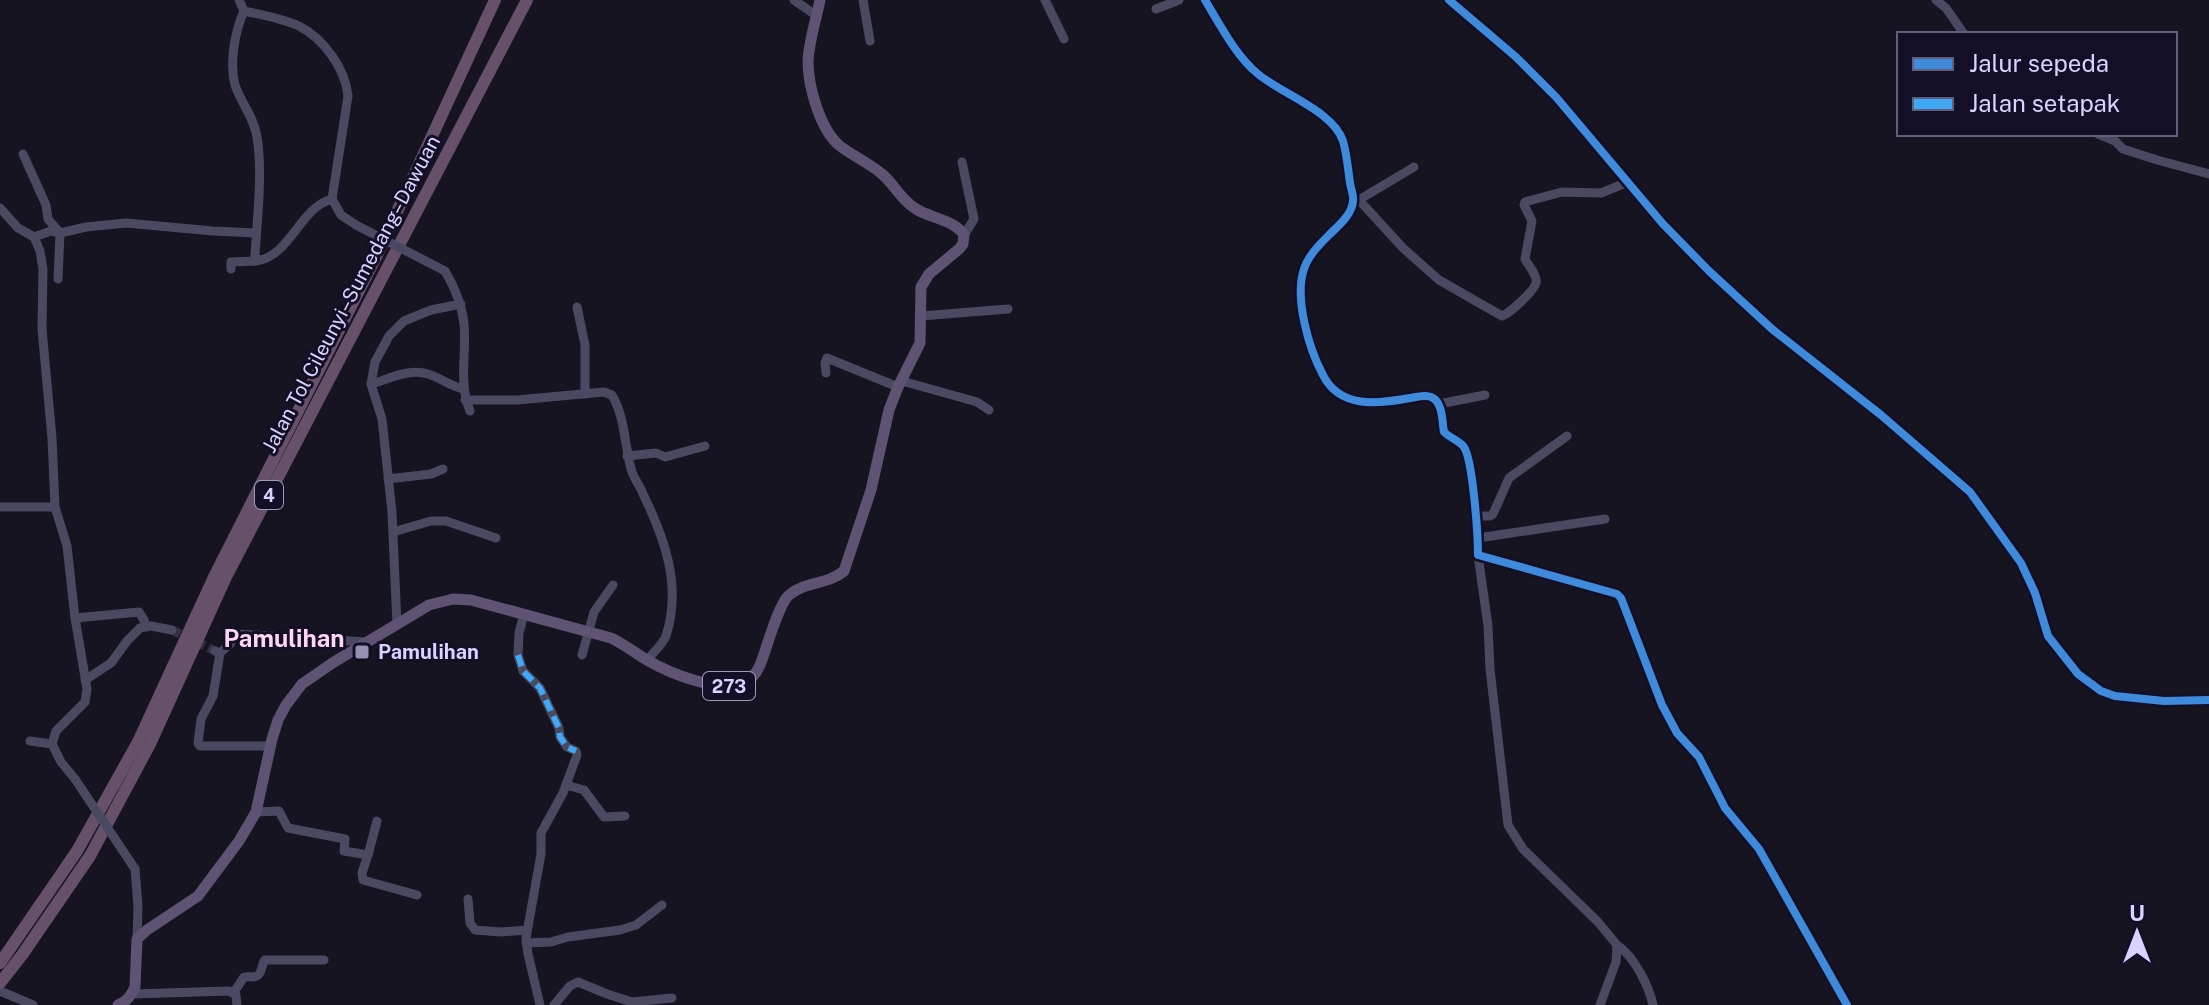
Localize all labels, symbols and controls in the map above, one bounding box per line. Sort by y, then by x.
legend [1897,32,2177,136]
text: Jalur sepeda [1969,49,2109,77]
text: Jalan setapak [1969,89,2120,117]
street label: Jalan Tol Cileunyi–Sumedang–Dawuan [257,131,445,457]
road number: 4 [255,481,283,509]
district label: Pamulihan [224,624,345,652]
place label: Pamulihan [378,640,479,664]
marker: Pamulihan [353,643,371,661]
road number: 273 [703,672,755,700]
north arrow [2097,893,2177,973]
text: U [2129,900,2145,926]

